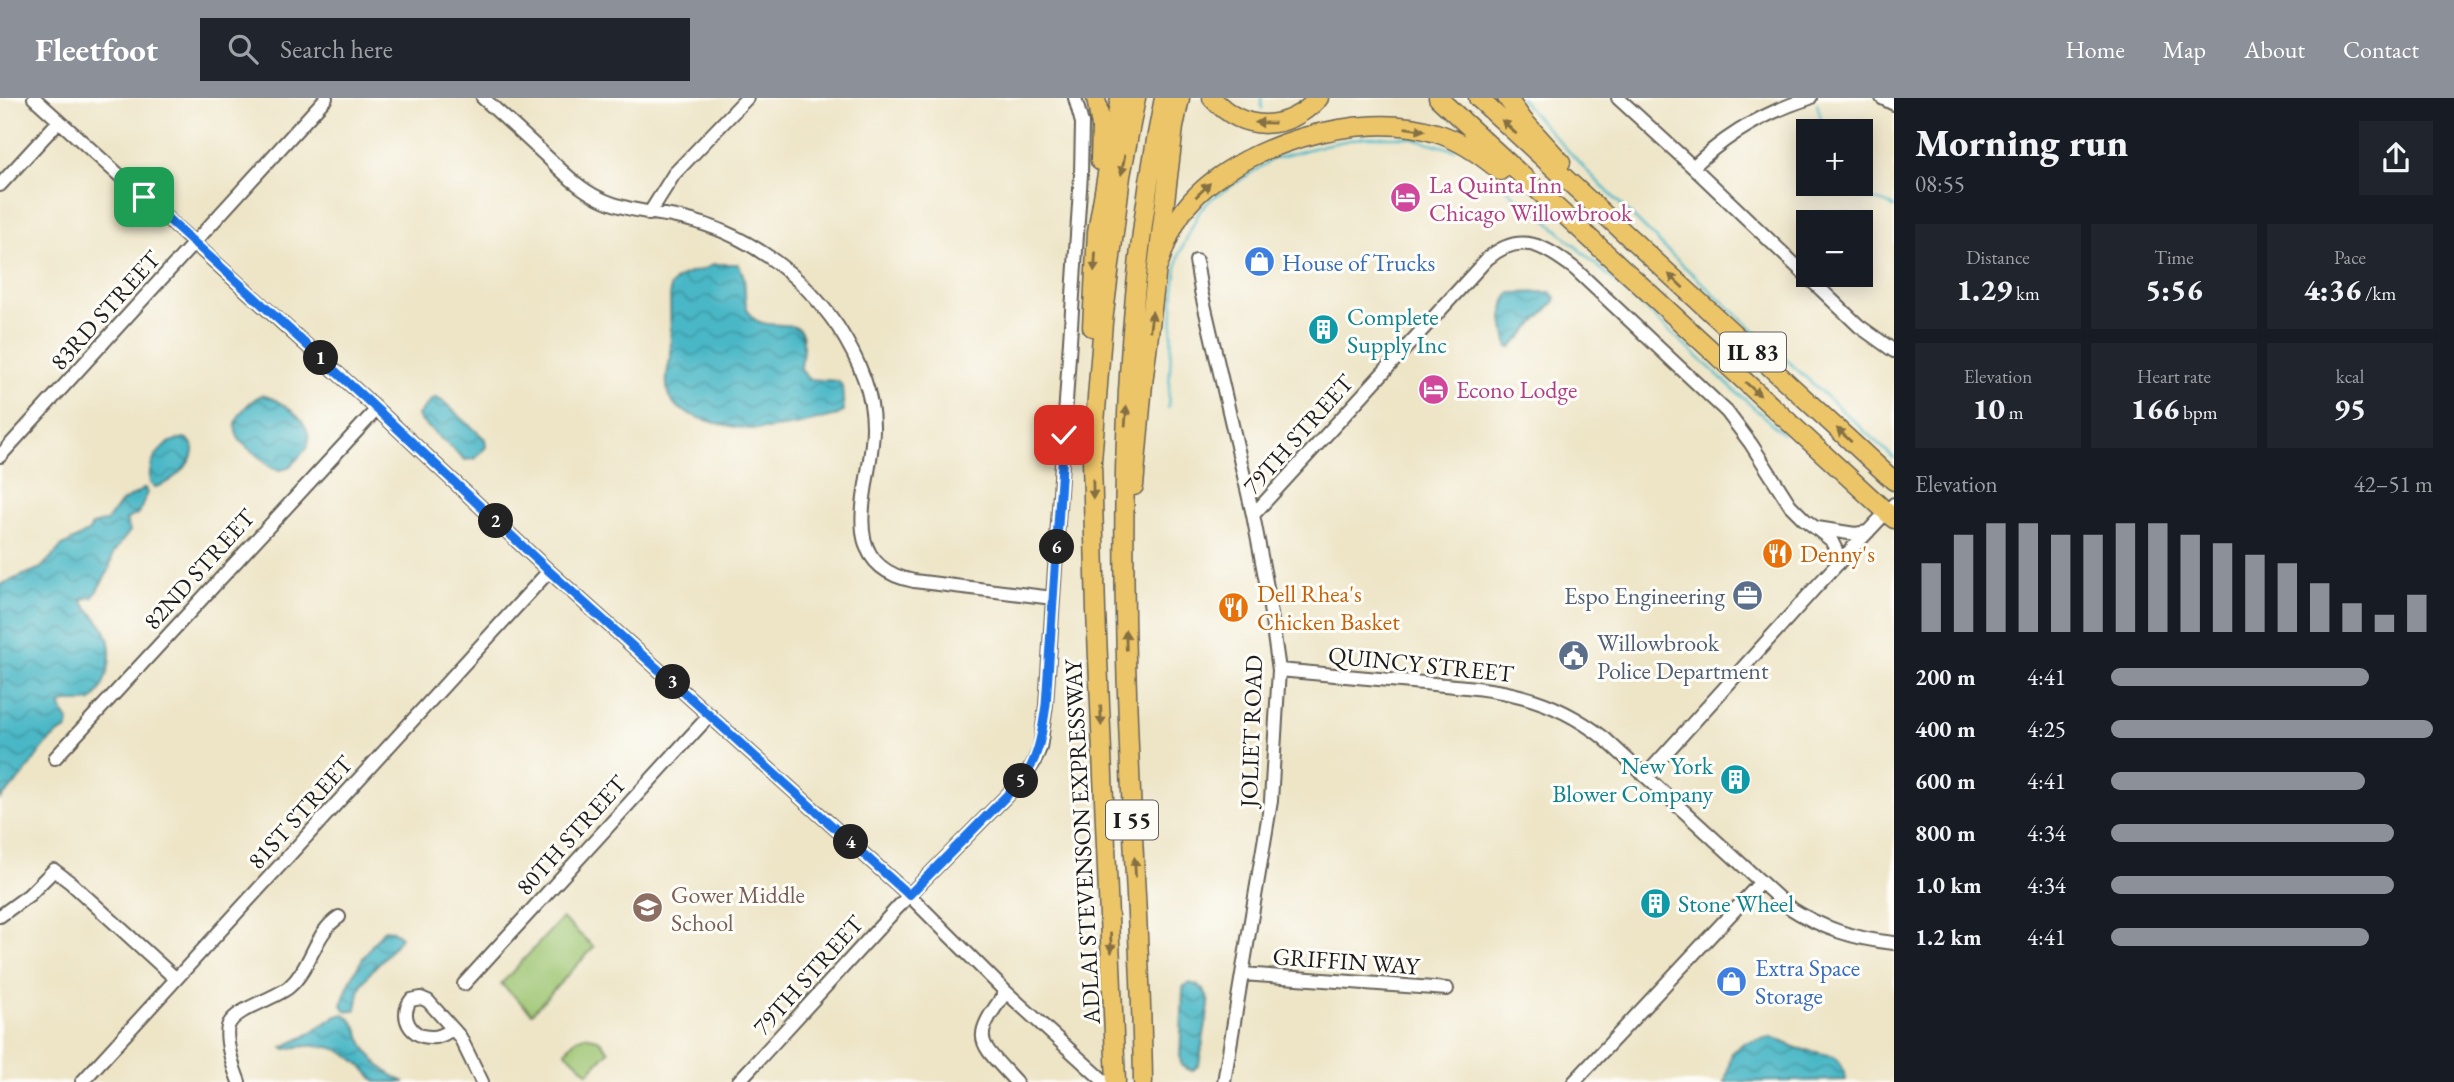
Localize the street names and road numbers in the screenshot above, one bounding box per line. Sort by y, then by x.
street label: 83RD STREET [43,243,168,376]
road number: IL 83 [1720,332,1786,372]
street label: 79TH STREET [1236,367,1361,500]
street label: 82ND STREET [136,501,262,636]
street label: QUINCY STREET [1327,639,1516,689]
street label: JOLIET ROAD [1233,654,1269,810]
street label: ADLAI STEVENSON EXPRESSWAY [1057,658,1107,1026]
street label: 81ST STREET [241,748,360,875]
street label: 80TH STREET [509,768,634,901]
road number: I 55 [1106,800,1158,840]
street label: 79TH STREET [746,908,871,1041]
street label: GRIFFIN WAY [1272,940,1421,982]

